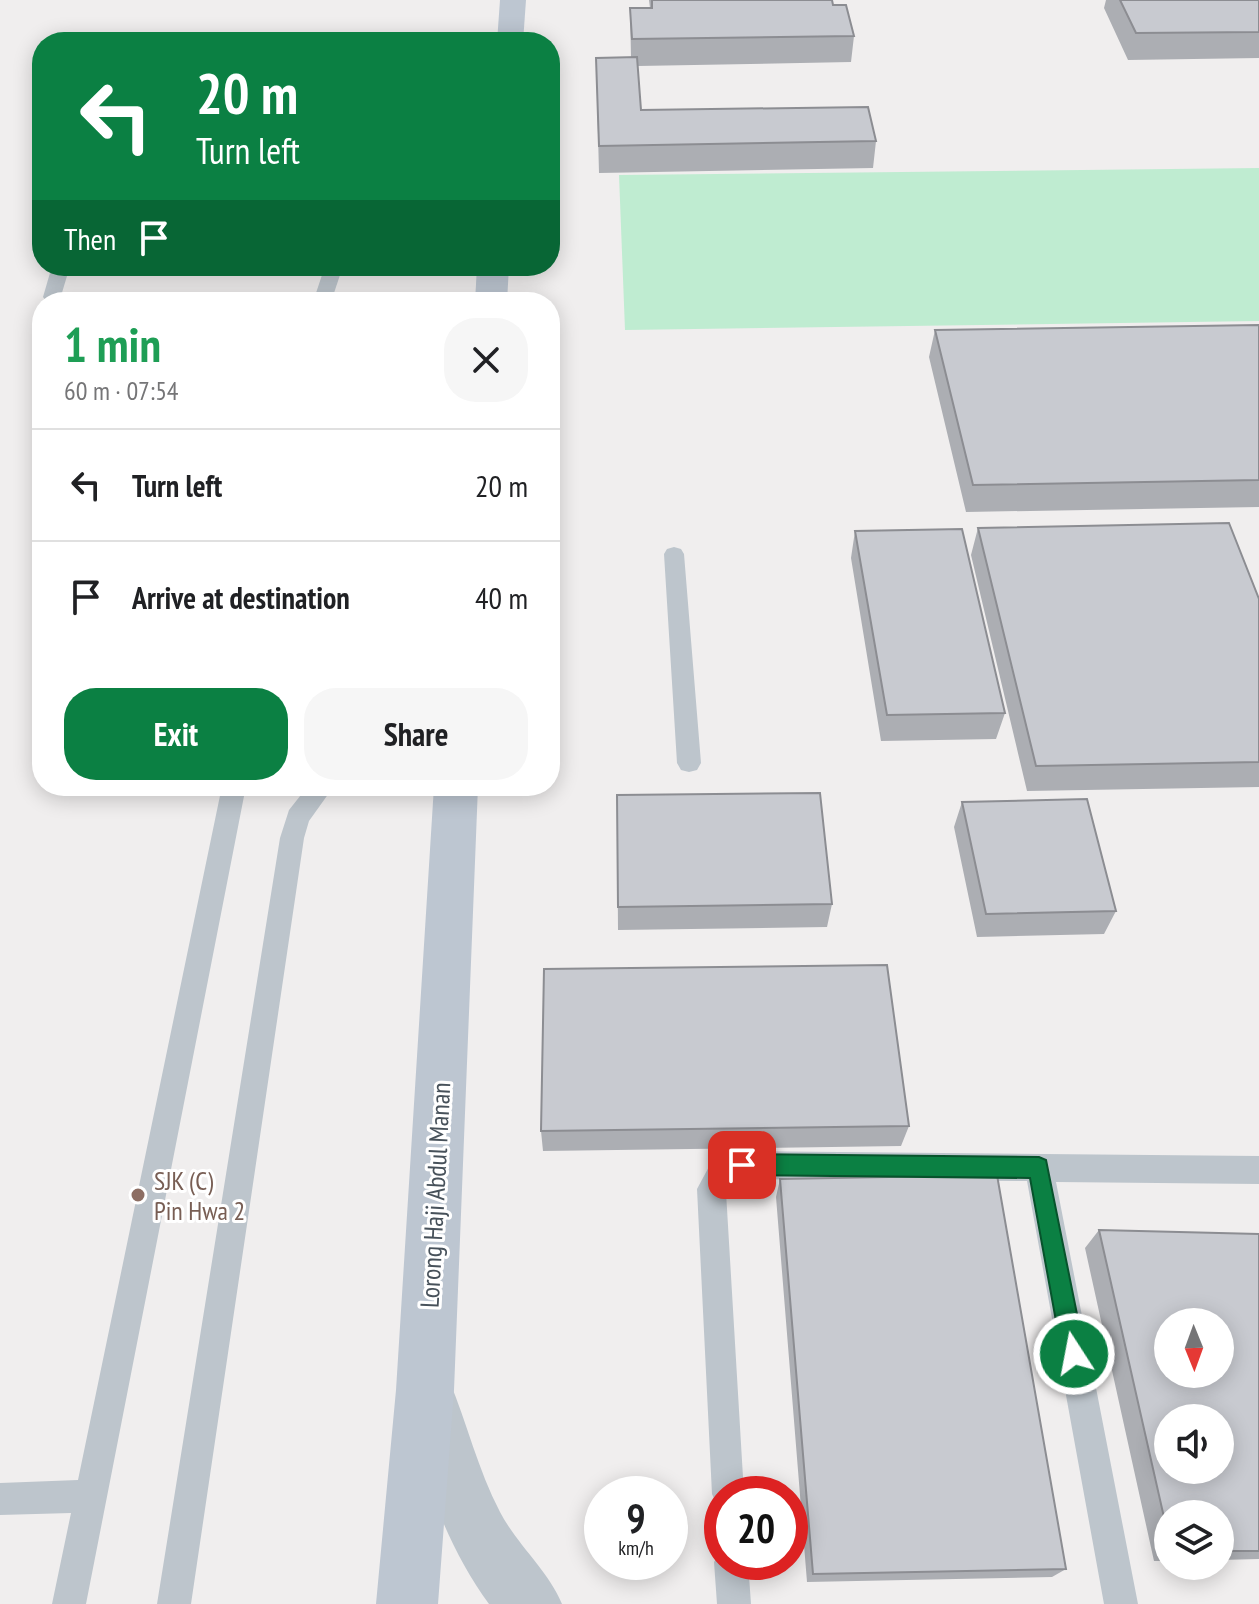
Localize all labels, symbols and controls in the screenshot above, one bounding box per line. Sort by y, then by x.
text: 20 m [196,57,298,129]
icon: left [64,64,168,168]
text: Turn left [196,127,300,174]
icon: arrive [132,216,176,260]
text: Then [64,219,116,258]
text: 1 min [64,313,161,375]
button: close [444,318,528,402]
text: 60 m · 07:54 [64,374,179,407]
icon: left [64,463,108,507]
text: Turn left [132,466,222,505]
text: 20 m [475,466,528,505]
icon: arrive [64,575,108,619]
text: Arrive at destination [132,578,350,617]
text: 40 m [475,578,528,617]
button: Exit [64,688,288,780]
button: Share [304,688,528,780]
street label: Lorong Haji Abdul Manan [413,1081,457,1309]
pin [708,1131,776,1199]
icon: arrive [720,1143,764,1187]
place label: SJK (C) Pin Hwa 2 [154,1164,245,1227]
marker: SJK (C) Pin Hwa 2 [129,1186,147,1204]
north arrow [1154,1308,1234,1388]
map controls [1154,1308,1234,1580]
position arrow [1032,1312,1116,1396]
button: sound [1154,1404,1234,1484]
speed limit sign: 20 [704,1476,808,1580]
text: 9 [626,1492,646,1544]
button: layers [1154,1500,1234,1580]
text: km/h [618,1535,654,1561]

